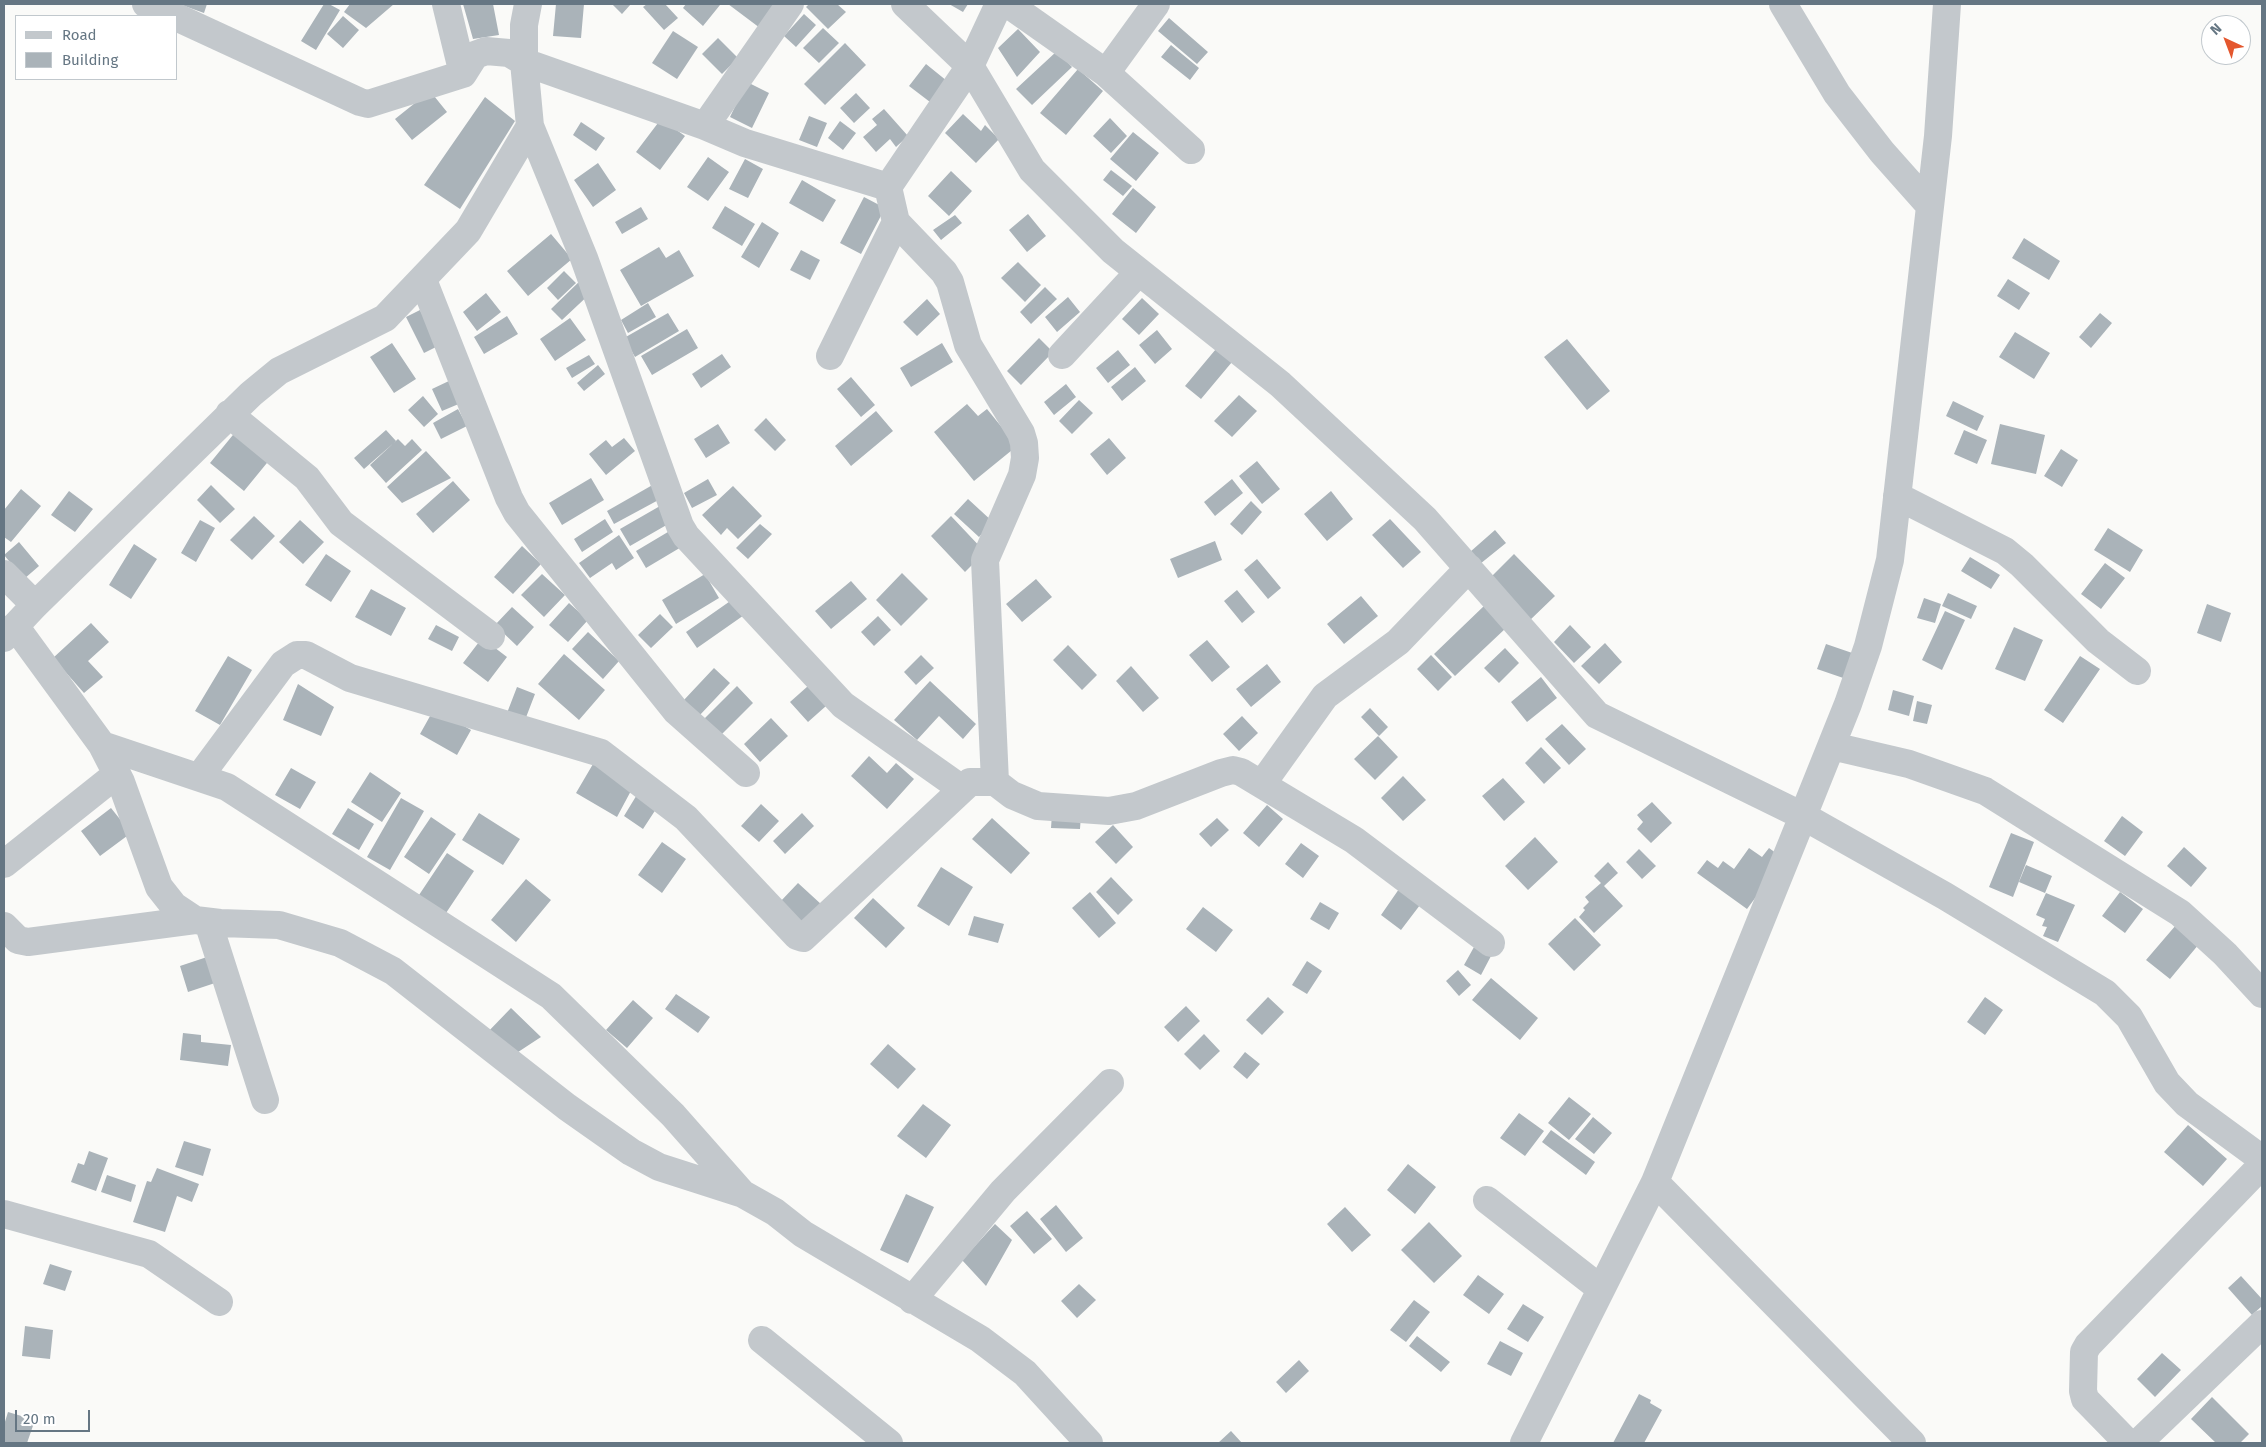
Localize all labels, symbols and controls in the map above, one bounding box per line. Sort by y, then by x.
legend [15,15,178,80]
north arrow [2201,15,2251,65]
text: N [2207,20,2225,39]
text: Road [62,26,97,44]
text: Building [62,51,118,69]
scale bar [18,1400,92,1432]
text: 20 m [23,1410,56,1428]

